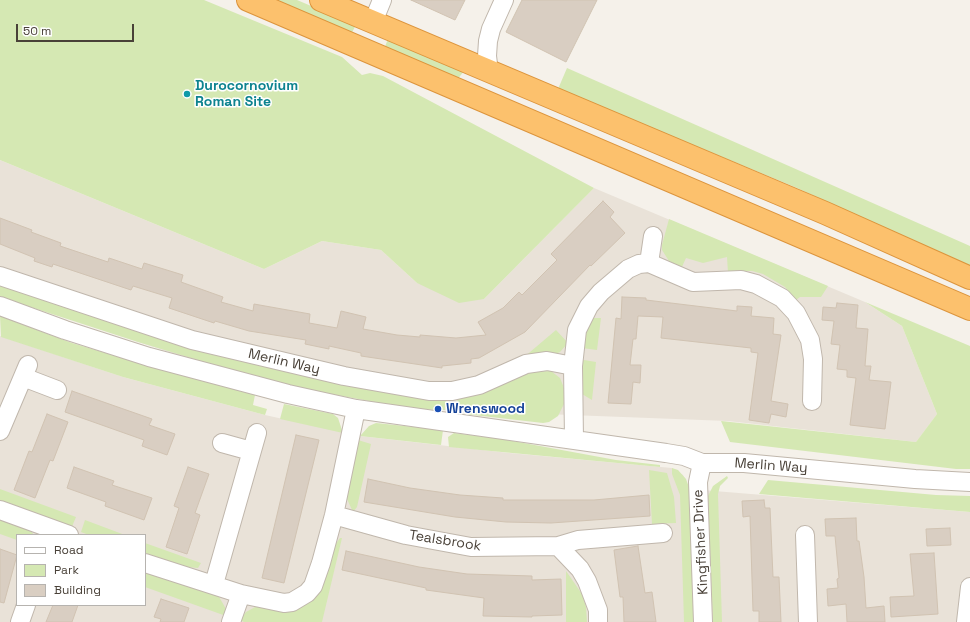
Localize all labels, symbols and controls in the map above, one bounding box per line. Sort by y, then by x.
scale bar [18,16,136,42]
text: 50 m [23,23,51,39]
place label: Durocornovium Roman Site [195,78,298,110]
marker: Durocornovium Roman Site [182,89,192,99]
street label: Merlin Way [246,346,322,378]
place label: Wrenswood [446,401,525,417]
marker: Wrenswood [433,404,443,414]
street label: Merlin Way [734,455,808,477]
street label: Kingfisher Drive [690,489,712,595]
street label: Tealsbrook [408,527,482,555]
legend [16,534,146,606]
text: Road [54,542,83,558]
text: Park [54,562,79,578]
text: Building [54,582,101,598]

